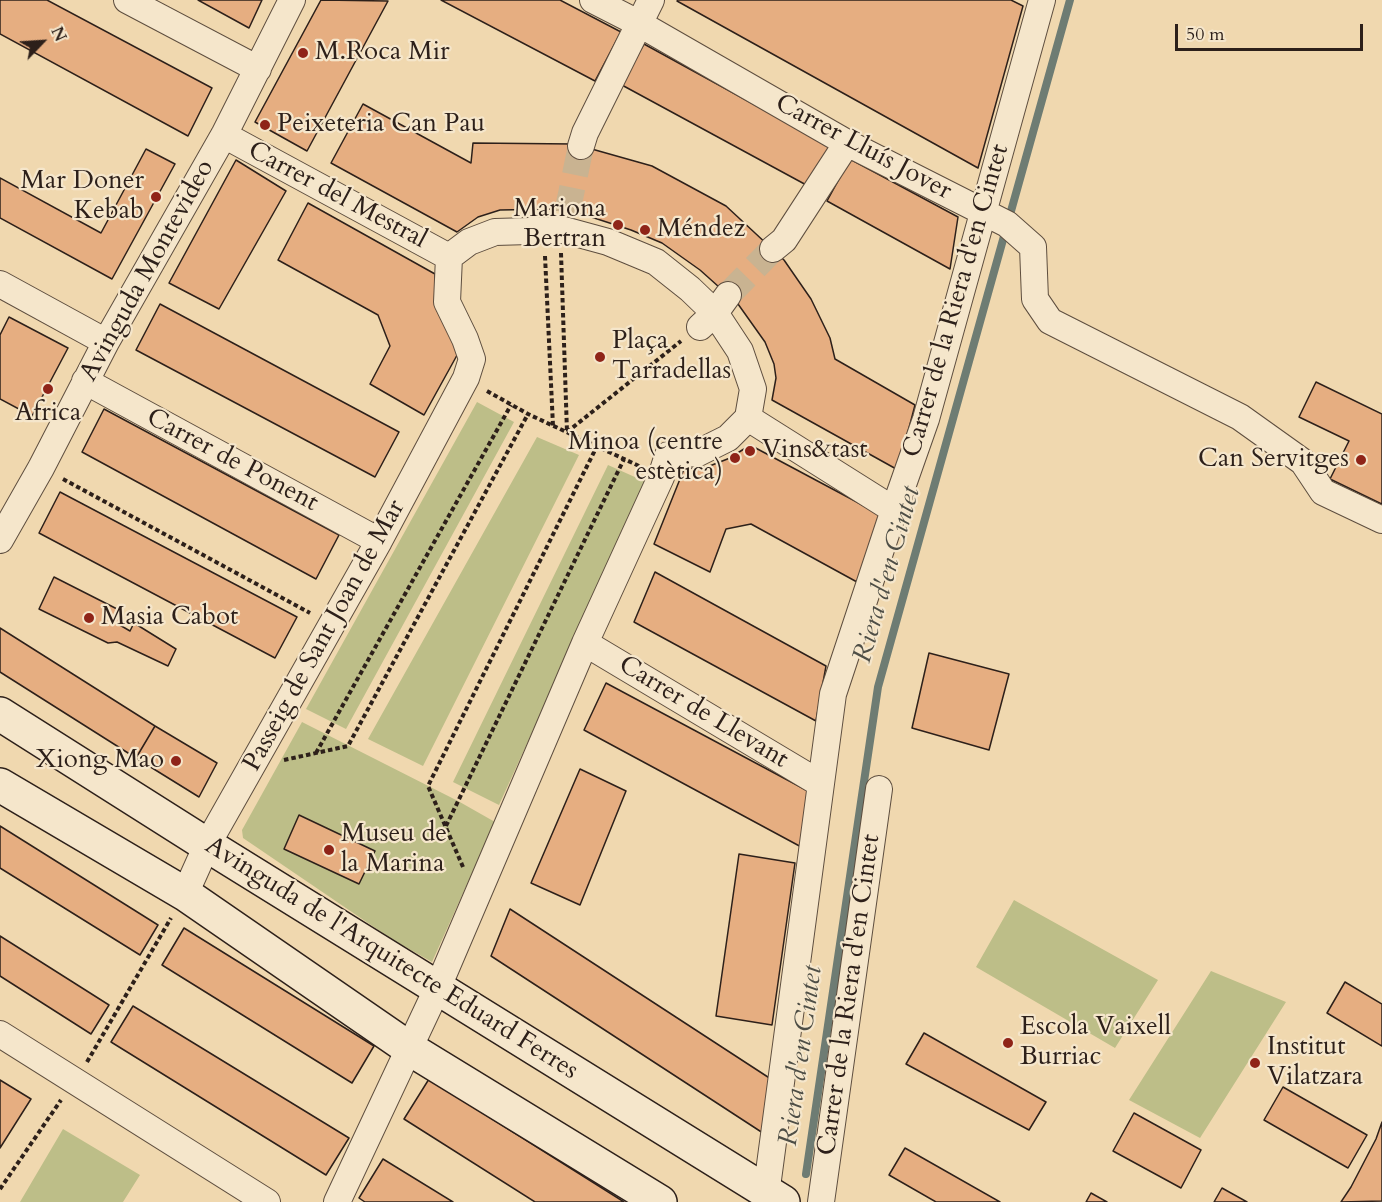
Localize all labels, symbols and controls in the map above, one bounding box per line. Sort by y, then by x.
north arrow [12,12,72,72]
scale bar [1178,12,1366,50]
text: 50 m [1186,22,1225,47]
text: N [45,23,71,45]
place label: M.Roca Mir [315,37,450,69]
marker: M.Roca Mir [296,46,310,60]
street label: Carrer Lluís Jover [769,88,957,208]
place label: Peixeteria Can Pau [277,109,485,141]
marker: Peixeteria Can Pau [258,118,272,132]
street label: Carrer del Mestral [242,136,432,256]
street label: Carrer de la Riera d'en Cintet [897,141,1017,461]
street label: Avinguda Montevideo [74,155,222,387]
place label: Mar Doner Kebab [21,166,144,228]
marker: Mar Doner Kebab [149,190,163,204]
place label: Mariona Bertran [513,194,606,255]
place label: Méndez [657,214,745,246]
marker: Mariona Bertran [611,218,625,232]
marker: Méndez [638,223,652,237]
place label: Plaça Tarradellas [612,326,731,388]
marker: Plaça Tarradellas [593,350,607,364]
marker: Africa [41,382,55,396]
place label: Africa [15,398,81,430]
street label: Carrer de Ponent [141,403,323,519]
place label: Minoa (centre estètica) [568,427,723,488]
place label: Vins&tast [762,435,868,467]
marker: Vins&tast [743,444,757,458]
place label: Can Servitges [1198,444,1349,476]
marker: Minoa (centre estètica) [728,451,742,465]
marker: Can Servitges [1354,453,1368,467]
water label: Riera d'en Cintet [847,483,929,667]
street label: Passeig de Sant Joan de Mar [237,495,413,777]
place label: Masia Cabot [101,602,238,634]
marker: Masia Cabot [82,611,96,625]
street label: Carrer de Llevant [612,650,794,776]
place label: Xiong Mao [36,745,164,777]
marker: Xiong Mao [169,754,183,768]
place label: Museu de la Marina [341,819,447,880]
street label: Avinguda de l'Arquitecte Eduard Ferres [199,831,583,1087]
street label: Carrer de la Riera d'en Cintet [812,832,888,1158]
marker: Museu de la Marina [322,843,336,857]
water label: Riera d'en Cintet [773,964,831,1148]
place label: Escola Vaixell Burriac [1020,1012,1171,1074]
place label: Institut Vilatzara [1267,1032,1363,1094]
marker: Escola Vaixell Burriac [1001,1036,1015,1050]
marker: Institut Vilatzara [1248,1056,1262,1070]

